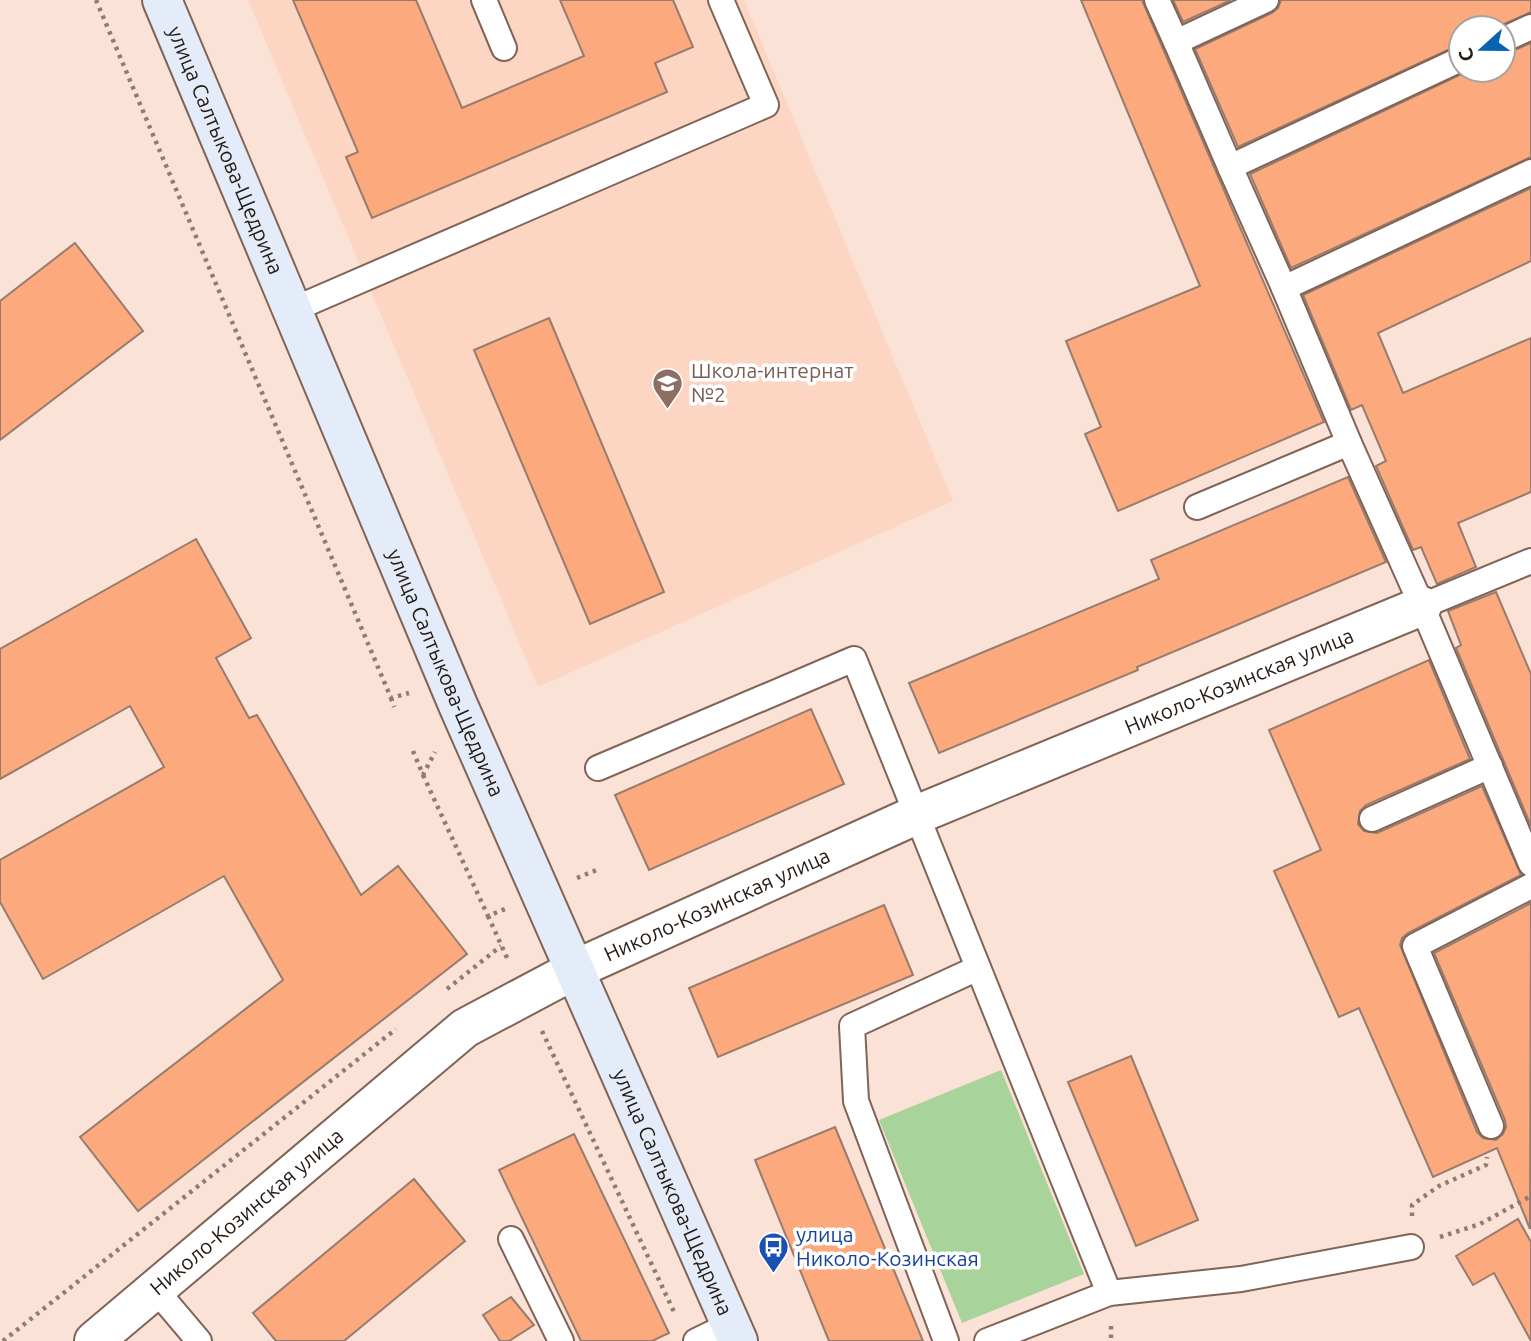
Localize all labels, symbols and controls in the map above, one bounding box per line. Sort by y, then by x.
north arrow [1447,14,1517,84]
street label: улица Салтыкова-Щедрина [163,22,289,278]
text: С [1454,45,1479,65]
place label: Школа-интернат №2 [691,358,854,406]
school or university icon: Школа-интернат №2 [651,366,685,410]
street label: улица Салтыкова-Щедрина [383,545,510,800]
street label: Николо-Козинская улица [1121,623,1357,738]
street label: Николо-Козинская улица [600,843,833,966]
street label: улица Салтыкова-Щедрина [609,1065,738,1319]
street label: Николо-Козинская улица [145,1123,348,1300]
place label: улица Николо-Козинская [796,1222,979,1270]
bus stop icon: улица Николо-Козинская [756,1230,790,1274]

